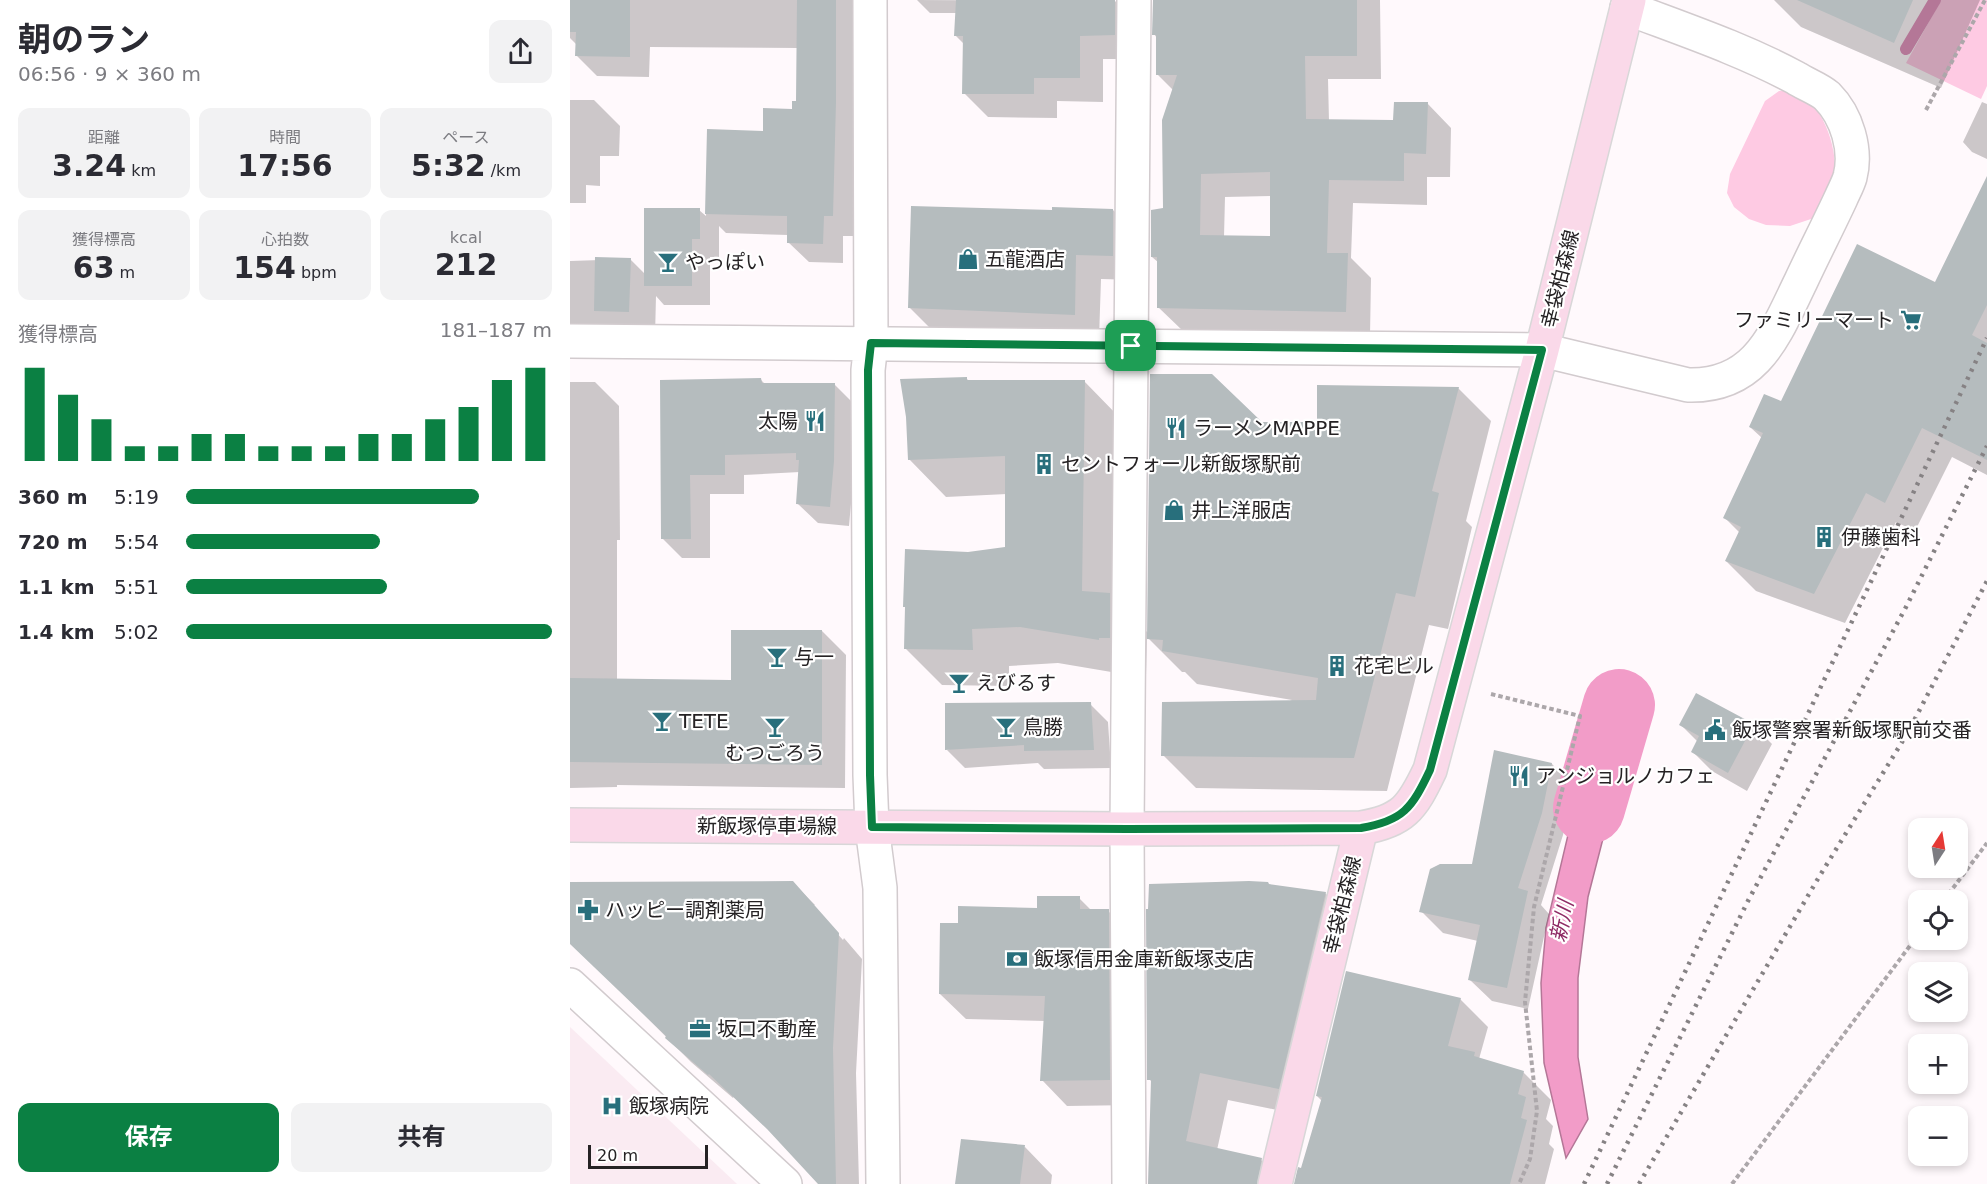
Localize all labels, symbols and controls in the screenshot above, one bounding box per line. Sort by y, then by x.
text: 朝のラン [18,20,150,59]
button: share [489,20,552,83]
text: 06:56 · 9 × 360 m [18,62,201,86]
text: 距離 [88,128,120,147]
text: 時間 [269,128,301,147]
text: ペース [442,128,490,147]
text: 3.24 [52,148,126,183]
text: 17:56 [237,148,333,183]
text: 5:32 [411,148,486,183]
text: km [126,161,156,180]
text: /km [486,161,521,180]
text: kcal [450,228,482,247]
street label: 幸袋柏森線 [1536,228,1584,330]
text: 獲得標高 [72,230,136,249]
text: 心拍数 [261,230,309,249]
text: 212 [435,247,497,282]
shop icon: 五龍酒店 [956,247,980,271]
place label: 五龍酒店 [985,247,1065,271]
text: 63 [73,250,115,285]
text: 154 [233,250,296,285]
bar icon: やっぽい [656,250,680,274]
place label: やっぽい [685,250,765,274]
text: m [115,263,135,282]
text: bpm [296,263,337,282]
place label: ファミリーマート [1734,308,1894,332]
supermarket icon: ファミリーマート [1899,308,1923,332]
text: 181–187 m [440,318,552,342]
pin [1105,320,1156,371]
text: 獲得標高 [18,322,98,346]
icon: arrive [1114,329,1147,362]
place label: 太陽 [758,409,798,433]
restaurant icon: 太陽 [803,409,827,433]
restaurant icon: ラーメンMAPPE [1164,416,1188,440]
place label: ラーメンMAPPE [1193,416,1340,440]
building icon: セントフォール新飯塚駅前 [1032,452,1056,476]
place label: セントフォール新飯塚駅前 [1061,452,1301,476]
text: 360 m [18,485,88,509]
text: 5:19 [114,485,159,509]
shop icon: 井上洋服店 [1162,498,1186,522]
place label: 井上洋服店 [1191,498,1291,522]
building icon: 伊藤歯科 [1812,525,1836,549]
place label: 伊藤歯科 [1841,525,1921,549]
text: 720 m [18,530,88,554]
text: 5:54 [114,530,159,554]
text: 1.1 km [18,575,95,599]
text: 5:51 [114,575,159,599]
text: 1.4 km [18,620,95,644]
text: 5:02 [114,620,159,644]
bar icon: 与一 [765,645,789,669]
place label: 与一 [794,645,834,669]
building icon: 花宅ビル [1325,654,1349,678]
place label: 花宅ビル [1354,654,1434,678]
bar icon: えびるす [947,671,971,695]
place label: えびるす [976,671,1056,695]
bar icon: TETE [650,709,674,733]
place label: TETE [678,709,729,733]
bar icon: むつごろう [763,715,787,739]
bar icon: 鳥勝 [994,715,1018,739]
place label: 鳥勝 [1023,715,1063,739]
public building icon: 飯塚警察署新飯塚駅前交番 [1703,718,1727,742]
place label: 飯塚警察署新飯塚駅前交番 [1732,718,1972,742]
place label: むつごろう [725,741,825,765]
restaurant icon: アンジョルノカフェ [1507,764,1531,788]
place label: アンジョルノカフェ [1536,764,1715,788]
street label: 新飯塚停車場線 [697,814,837,838]
north arrow [1908,818,1968,878]
map controls [1908,818,1968,1166]
street label: 幸袋柏森線 [1318,854,1366,956]
button: locate [1908,890,1968,950]
water label: 新川 [1546,896,1579,944]
pharmacy icon: ハッピー調剤薬局 [576,898,600,922]
place label: ハッピー調剤薬局 [605,898,765,922]
bank icon: 飯塚信用金庫新飯塚支店 [1005,947,1029,971]
place label: 飯塚信用金庫新飯塚支店 [1034,947,1254,971]
button: layers [1908,962,1968,1022]
office icon: 坂口不動産 [688,1017,712,1041]
place label: 坂口不動産 [717,1017,817,1041]
button: + [1908,1034,1968,1094]
hospital icon: 飯塚病院 [600,1094,624,1118]
place label: 飯塚病院 [629,1094,709,1118]
button: 保存 [18,1103,279,1172]
button: 共有 [291,1103,552,1172]
button: − [1908,1106,1968,1166]
scale bar [588,1142,708,1170]
text: 20 m [597,1146,638,1165]

